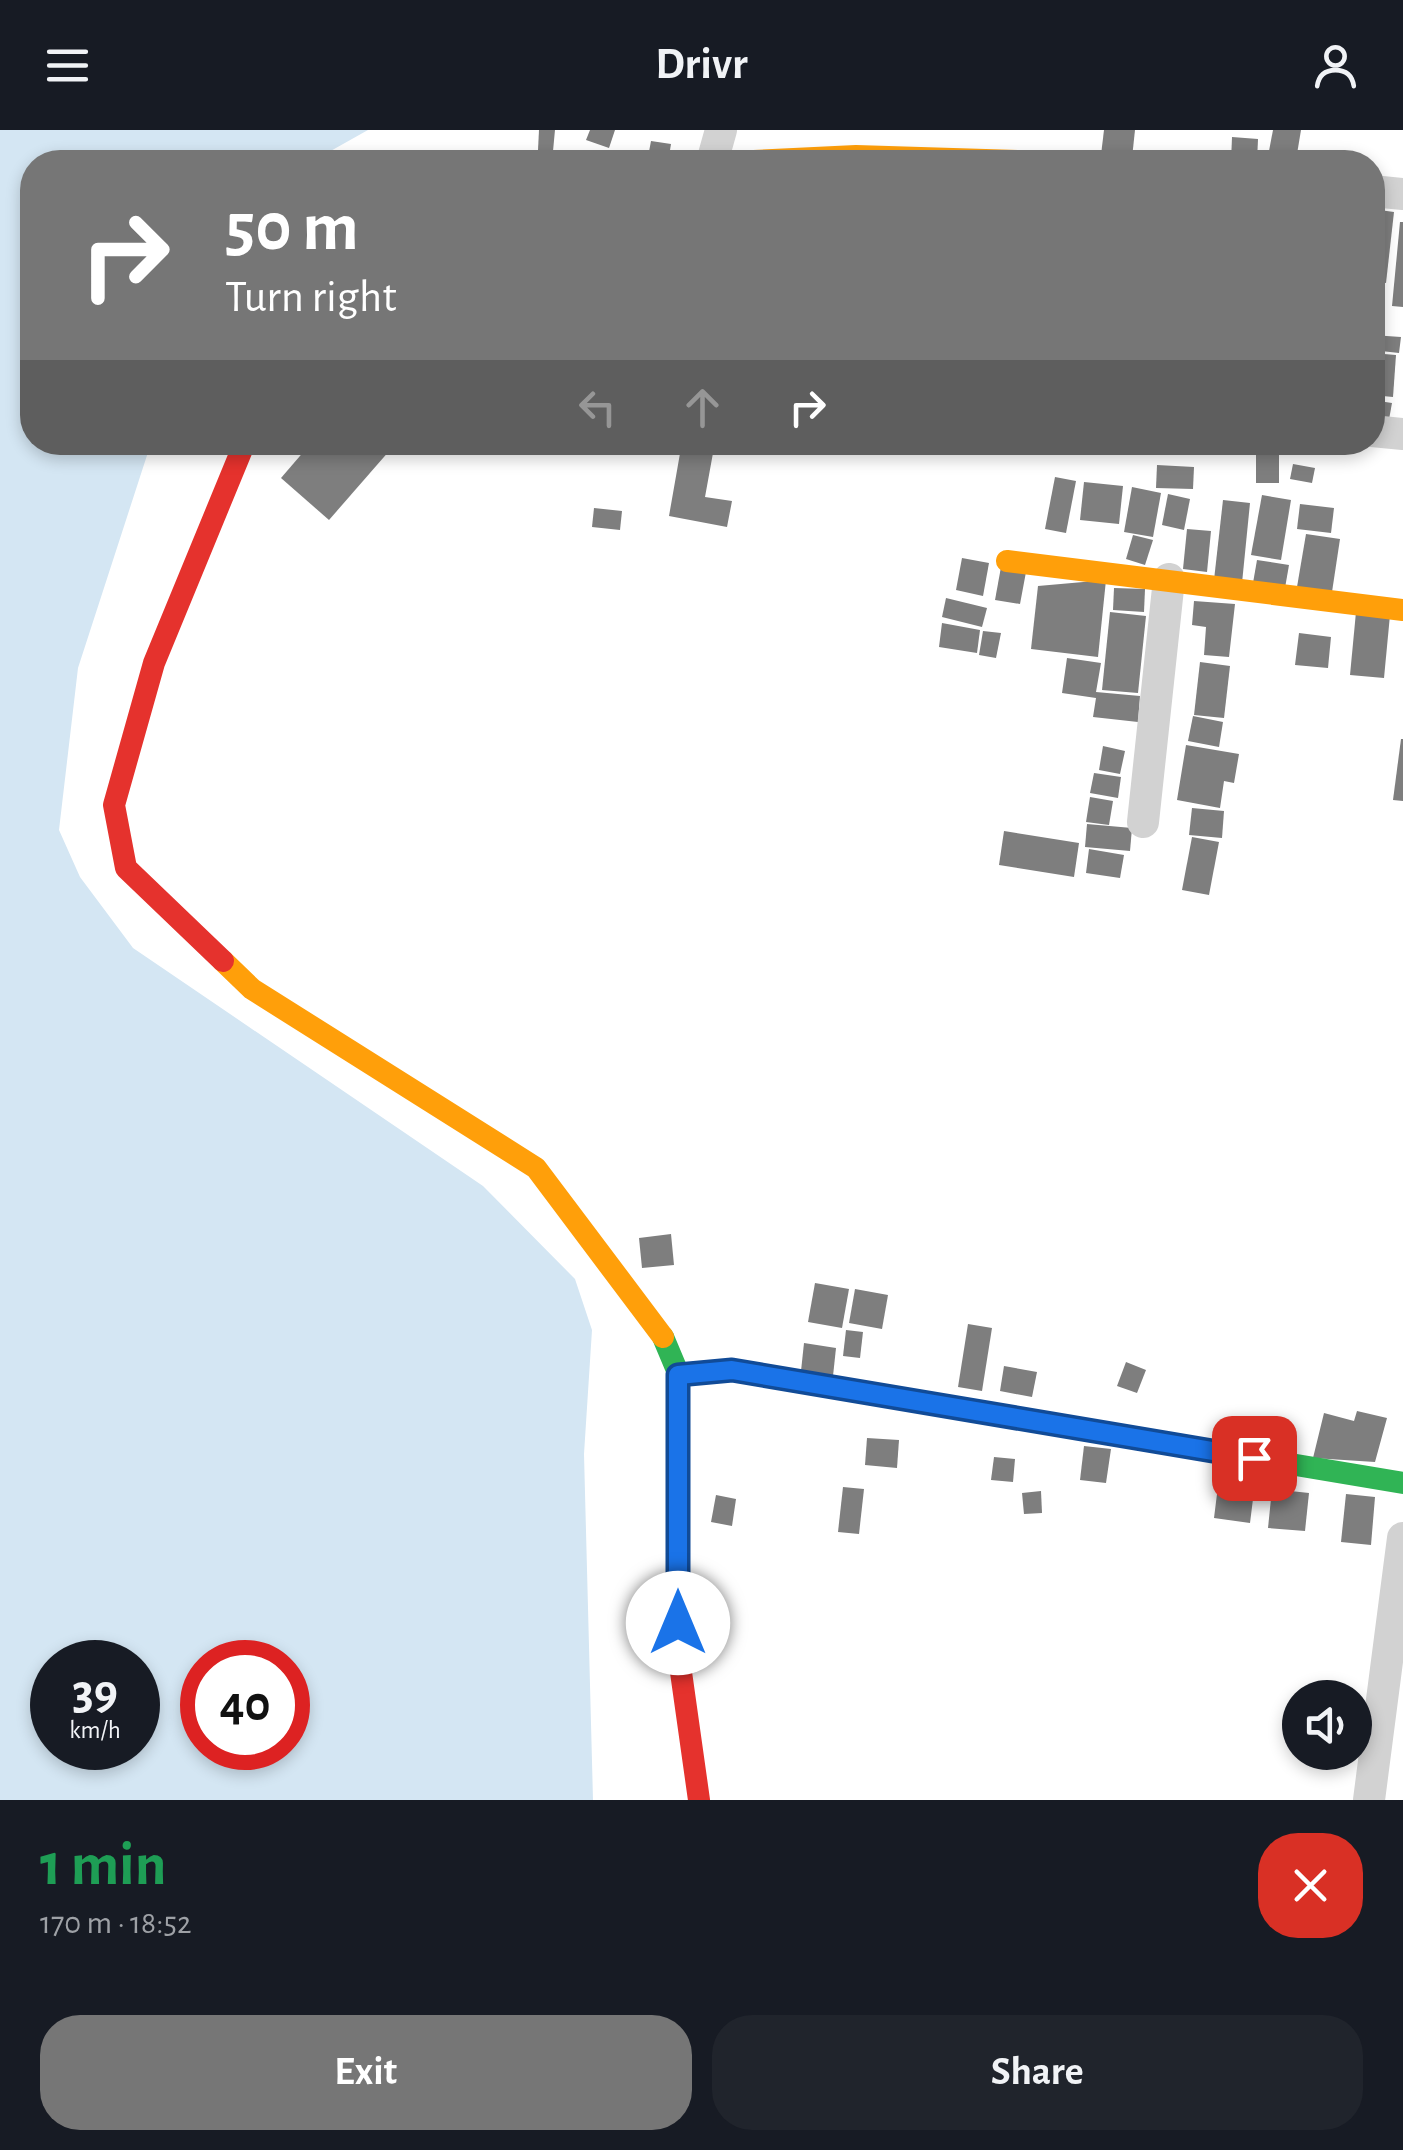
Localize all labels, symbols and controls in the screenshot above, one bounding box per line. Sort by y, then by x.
icon: menu [40,38,95,93]
icon: person [1308,38,1363,93]
text: Drivr [655,42,748,87]
icon: right [60,190,190,320]
text: 50 m [225,193,359,263]
text: Turn right [225,275,397,320]
icon: left [570,380,625,435]
icon: ahead [675,380,730,435]
icon: right [780,380,835,435]
pin [1212,1416,1297,1501]
icon: arrive [1227,1431,1282,1486]
position arrow [626,1571,730,1675]
speed limit sign: 40 [180,1640,310,1770]
text: 39 [72,1668,118,1718]
map controls [1282,1680,1372,1770]
button: sound [1282,1680,1372,1770]
text: km/h [69,1718,121,1743]
button: close [1258,1833,1363,1938]
text: 1 min [40,1836,166,1896]
text: 170 m · 18:52 [40,1907,191,1939]
button: Exit [40,2015,692,2130]
button: Share [712,2015,1363,2130]

